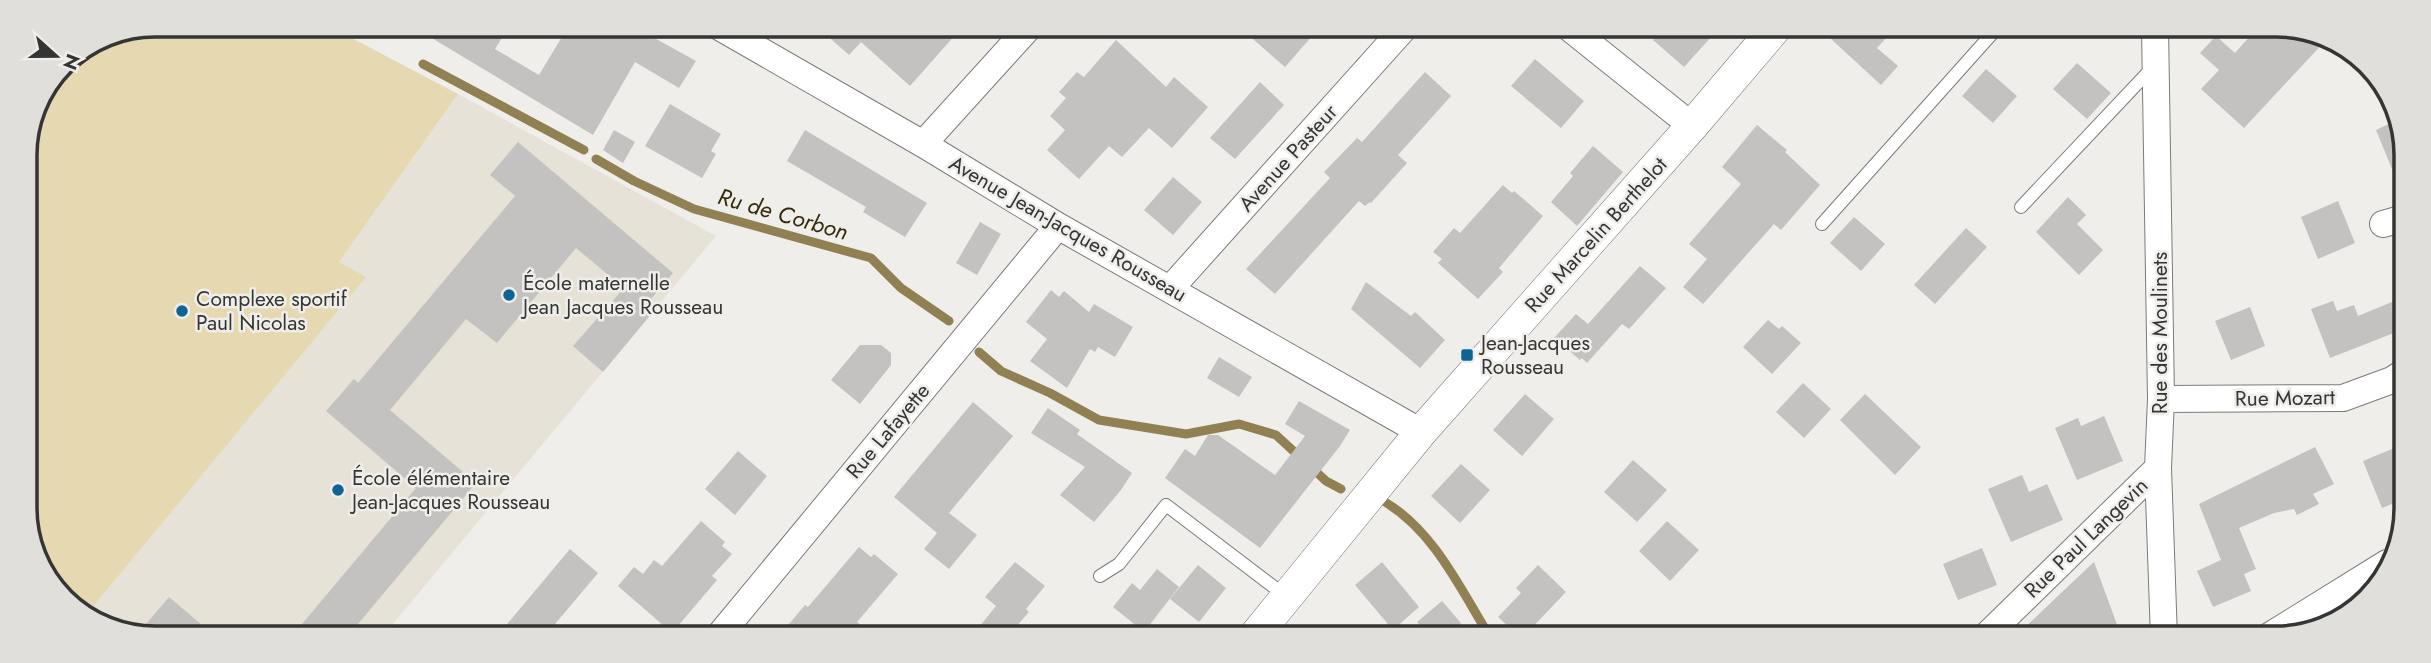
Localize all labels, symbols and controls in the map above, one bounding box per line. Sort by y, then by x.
north arrow [21,21,91,91]
text: N [56,50,87,74]
street label: Avenue Pasteur [1232,97,1345,218]
street label: Avenue Jean-Jacques Rousseau [944,149,1192,309]
street label: Rue Marcelin Berthelot [1518,151,1674,319]
water label: Ru de Corbon [714,179,852,249]
street label: Rue des Moulinets [2145,252,2175,414]
place label: École maternelle Jean Jacques Rousseau [520,268,723,322]
place label: Complexe sportif Paul Nicolas [196,284,348,338]
marker: École maternelle Jean Jacques Rousseau [501,287,517,303]
marker: Complexe sportif Paul Nicolas [174,303,190,319]
place label: Jean-Jacques Rousseau [1478,328,1590,382]
marker: Jean-Jacques Rousseau [1459,347,1475,363]
street label: Rue Lafayette [839,377,937,485]
street label: Rue Mozart [2235,382,2335,414]
place label: École élémentaire Jean-Jacques Rousseau [349,463,550,517]
street label: Rue Paul Langevin [2017,471,2155,605]
marker: École élémentaire Jean-Jacques Rousseau [330,482,346,498]

